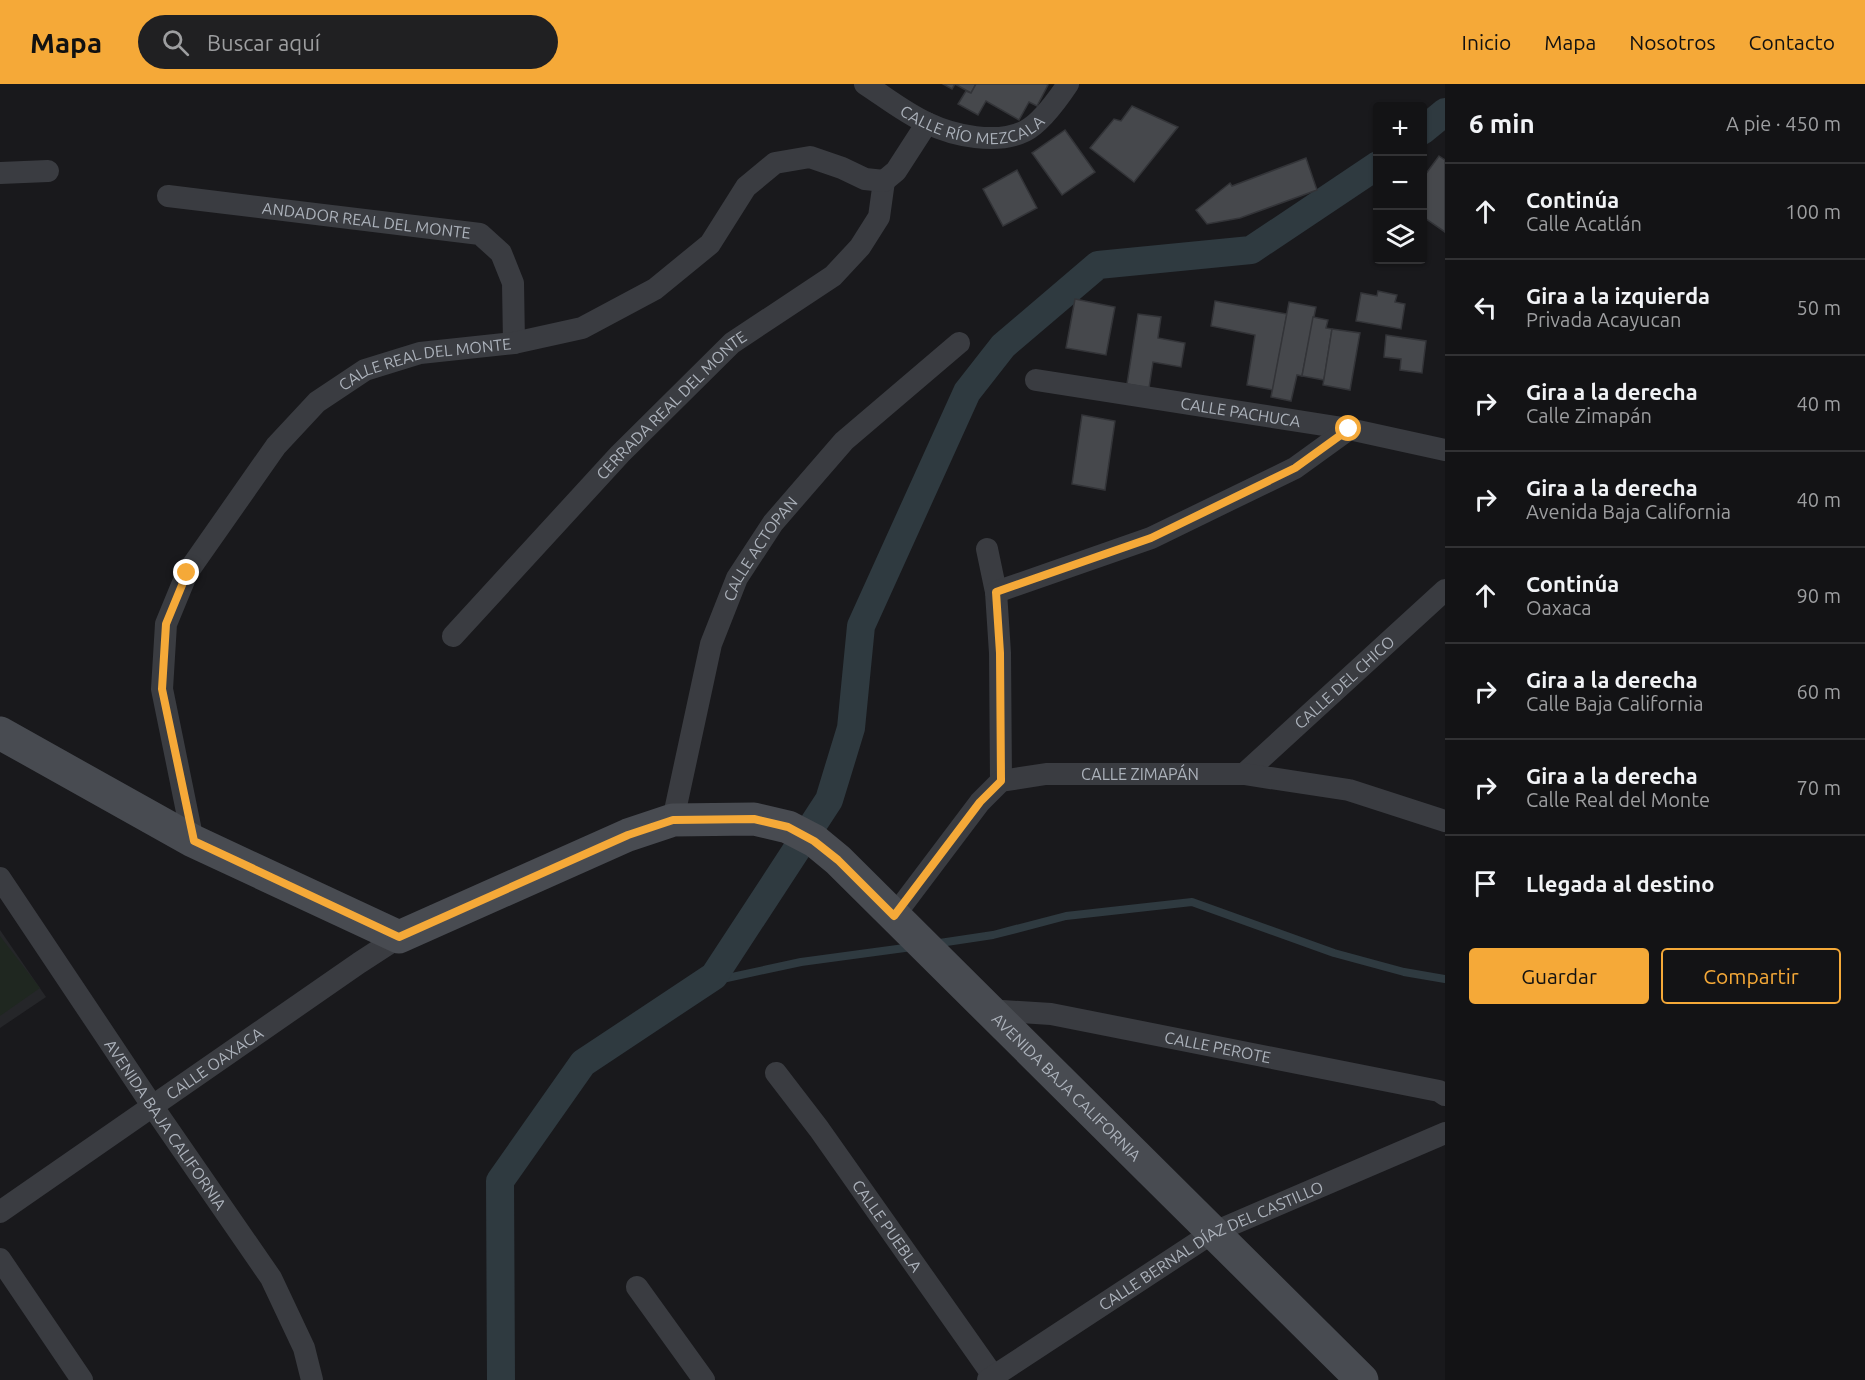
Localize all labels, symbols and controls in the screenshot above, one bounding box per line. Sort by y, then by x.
search box [138,15,558,69]
icon: search [159,26,192,59]
text: Mapa [30,27,102,58]
text: Buscar aquí [207,30,320,55]
text: Inicio [1462,30,1511,54]
text: Mapa [1544,30,1596,54]
text: Nosotros [1629,30,1716,54]
text: Contacto [1749,30,1835,54]
street label: CALLE RÍO MEZCALA [895,94,1047,122]
text: CALLE RÍO MEZCALA [897,101,1048,147]
map controls [1373,102,1427,264]
button: + [1373,102,1427,156]
text: 6 min [1469,109,1535,138]
text: A pie · 450 m [1726,112,1841,135]
button: − [1373,156,1427,210]
text: Continúa [1526,187,1619,212]
icon: ahead [1469,195,1502,228]
street label: ANDADOR REAL DEL MONTE [261,199,472,242]
text: 100 m [1785,200,1841,223]
button: layers [1373,210,1427,264]
text: Calle Acatlán [1526,212,1642,235]
text: Gira a la izquierda [1526,283,1710,308]
icon: left [1469,291,1502,324]
text: 50 m [1797,296,1841,319]
text: Privada Acayucan [1526,308,1681,331]
street label: CERRADA REAL DEL MONTE [592,327,750,483]
street label: CALLE REAL DEL MONTE [335,334,512,394]
text: Gira a la derecha [1526,379,1698,404]
icon: right [1469,387,1502,420]
text: 40 m [1797,392,1841,415]
street label: CALLE PACHUCA [1179,394,1302,430]
text: Calle Zimapán [1526,404,1652,427]
route start [1335,415,1361,441]
text: Gira a la derecha [1526,475,1698,500]
icon: right [1469,483,1502,516]
text: 40 m [1797,488,1841,511]
street label: CALLE ACTOPAN [720,493,801,603]
text: Avenida Baja California [1526,500,1731,523]
route end [173,559,199,585]
text: Continúa [1526,571,1619,596]
icon: ahead [1469,579,1502,612]
text: 90 m [1797,584,1841,607]
text: Oaxaca [1526,596,1592,619]
street label: CALLE DEL CHICO [1291,632,1398,732]
text: Gira a la derecha [1526,667,1698,692]
icon: right [1469,675,1502,708]
text: 60 m [1797,680,1841,703]
text: Calle Baja California [1526,692,1703,715]
street label: CALLE ZIMAPÁN [1081,763,1199,783]
text: Gira a la derecha [1526,763,1698,788]
icon: right [1469,771,1502,804]
text: 70 m [1797,776,1841,799]
text: Calle Real del Monte [1526,788,1710,811]
icon: arrive [1469,867,1502,900]
text: Llegada al destino [1526,871,1714,896]
button: Guardar [1469,948,1649,1004]
button: Compartir [1661,948,1841,1004]
street label: AVENIDA BAJA CALIFORNIA [989,1009,1145,1165]
street label: CALLE OAXACA [163,1023,267,1103]
street label: CALLE PEROTE [1163,1028,1272,1066]
street label: AVENIDA BAJA CALIFORNIA [101,1036,230,1214]
street label: CALLE PUEBLA [849,1176,926,1276]
street label: CALLE BERNAL DÍAZ DEL CASTILLO [1095,1177,1326,1314]

